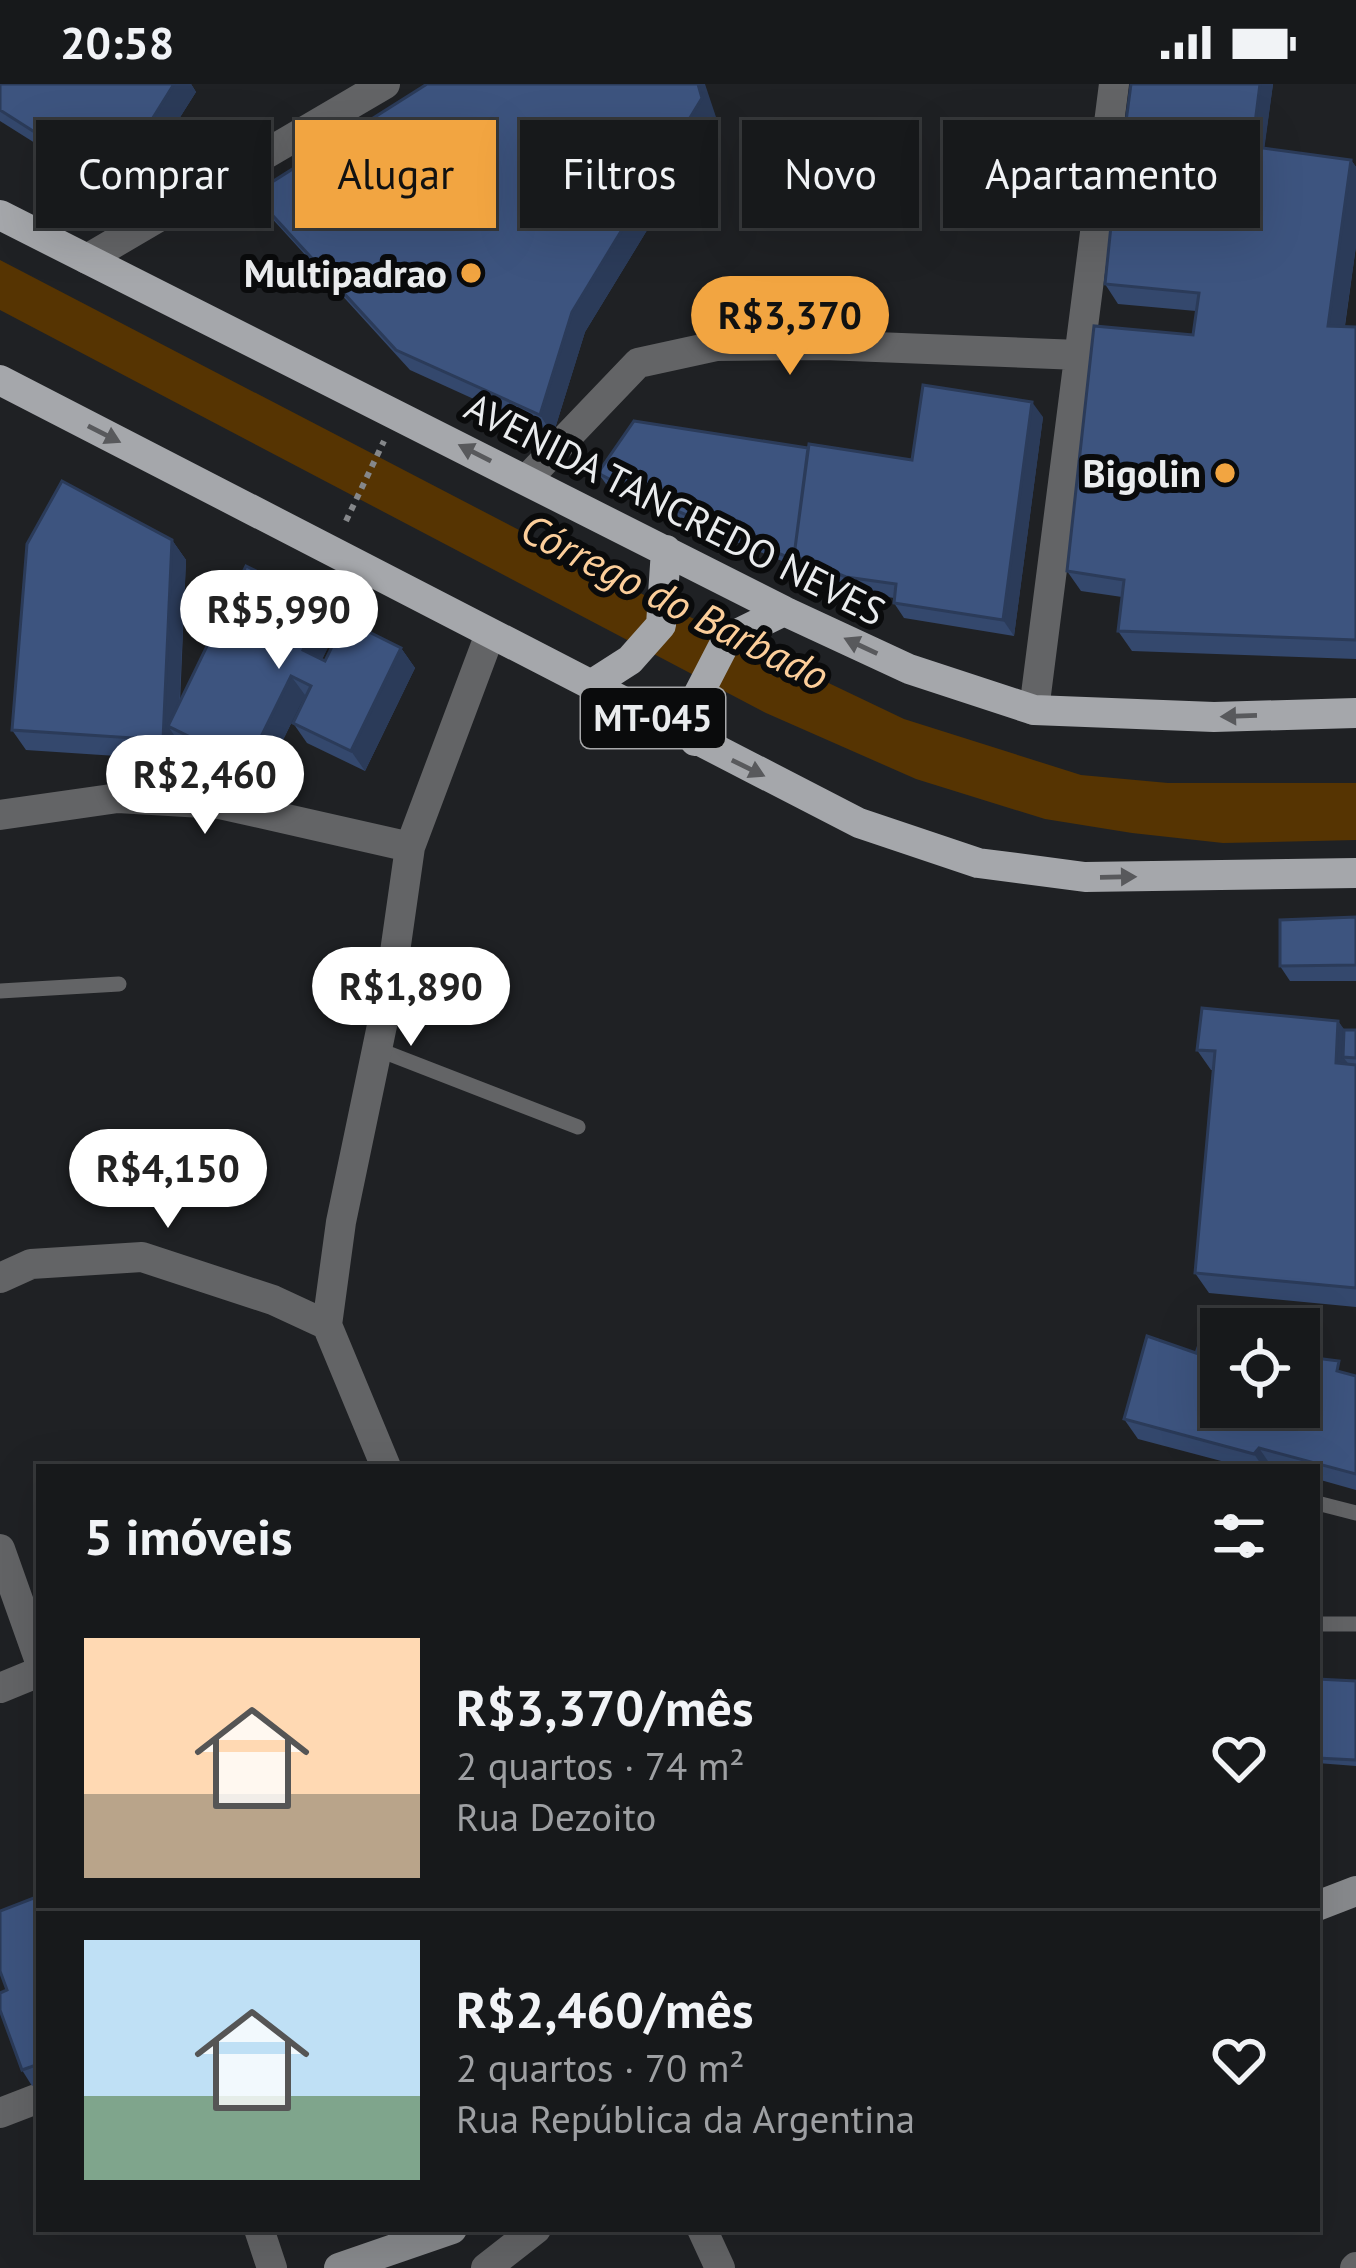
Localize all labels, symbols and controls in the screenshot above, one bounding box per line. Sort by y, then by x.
text: 20:58 [60,13,174,71]
chip: Comprar [36,120,271,228]
chip: Alugar [295,120,496,228]
chip: Filtros [520,120,718,228]
chip: Novo [742,120,919,228]
chip: Apartamento [943,120,1260,228]
place label: Multipadrao [244,247,447,298]
marker: Multipadrao [458,260,484,286]
pin: R$3,370 [679,276,901,378]
text: R$3,370 [718,289,862,340]
street label: AVENIDA TANCREDO NEVES [457,380,894,637]
one-way arrow [87,423,121,443]
one-way arrow [457,443,492,463]
place label: Bigolin [1082,447,1201,498]
marker: Bigolin [1212,460,1238,486]
water label: Córrego do Barbado [512,500,838,703]
pin: R$5,990 [168,570,390,672]
text: R$5,990 [207,583,351,634]
one-way arrow [843,636,878,656]
road number: MT-045 [581,688,725,748]
one-way arrow [1219,707,1257,726]
pin: R$2,460 [94,735,316,837]
text: R$2,460 [133,748,277,799]
one-way arrow [731,758,766,778]
one-way arrow [1100,867,1138,886]
pin: R$1,890 [300,947,522,1049]
text: R$1,890 [339,960,483,1011]
pin: R$4,150 [57,1129,279,1231]
text: R$4,150 [96,1142,240,1193]
map controls [1200,1308,1320,1428]
button: locate [1200,1308,1320,1428]
text: 5 imóveis [84,1503,293,1569]
icon: filters [1206,1503,1272,1569]
text: R$3,370/mês [456,1674,753,1740]
icon: home [180,1686,324,1830]
icon: heart [1206,1725,1272,1791]
text: 2 quartos · 74 m² [456,1740,745,1791]
text: Rua Dezoito [456,1791,656,1842]
text: R$2,460/mês [456,1976,753,2042]
icon: home [180,1988,324,2132]
icon: heart [1206,2027,1272,2093]
text: 2 quartos · 70 m² [456,2042,745,2093]
text: Rua República da Argentina [456,2093,915,2144]

